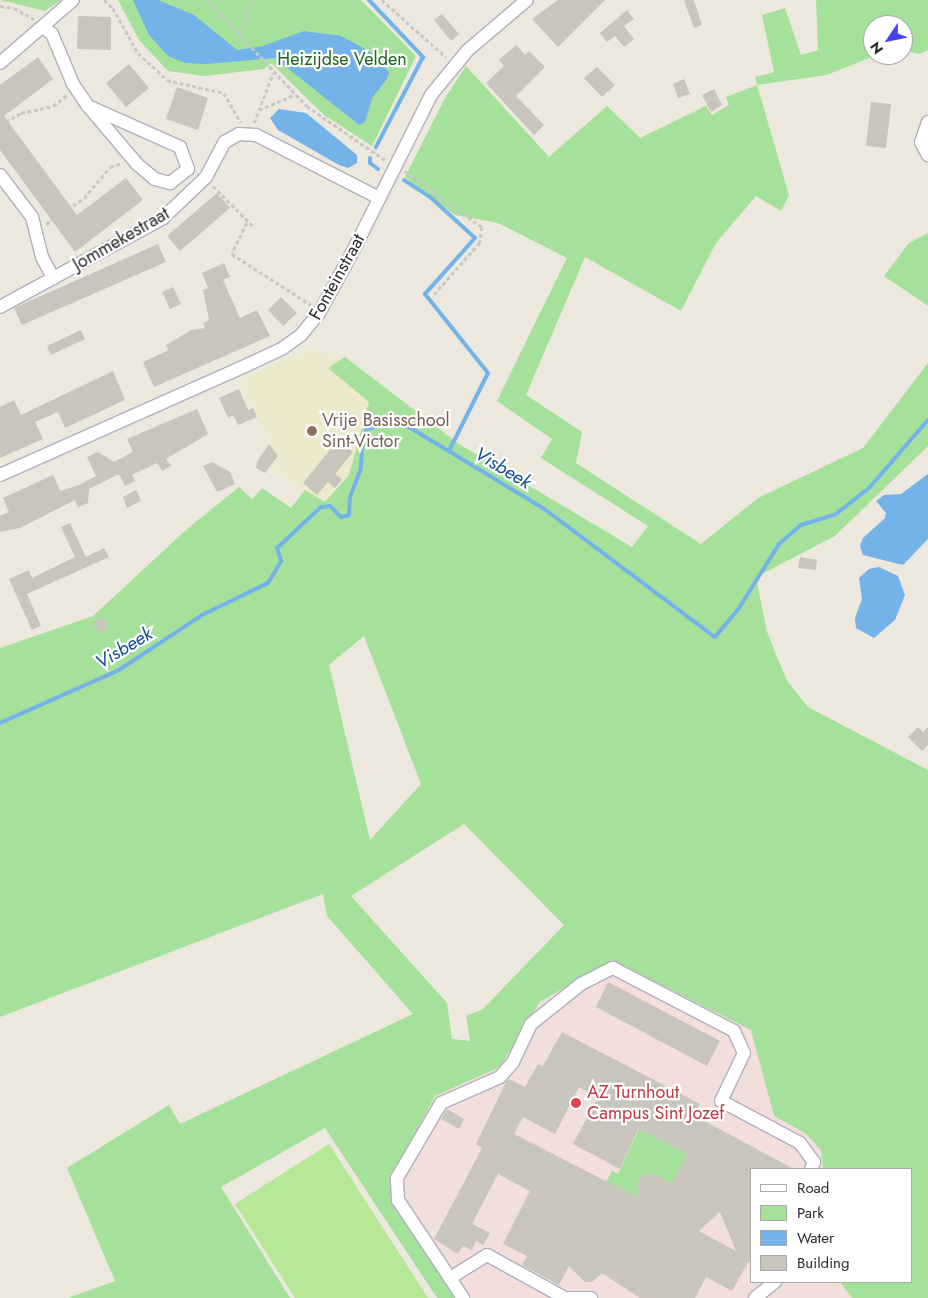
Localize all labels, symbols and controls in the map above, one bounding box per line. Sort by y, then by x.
north arrow [863,15,913,65]
text: N [865,38,888,58]
park label: Heizijdse Velden [277,48,407,70]
street label: Jommekestraat [69,203,173,275]
street label: Fonteinstraat [305,230,369,324]
place label: Vrije Basisschool Sint-Victor [322,410,450,452]
marker: Vrije Basisschool Sint-Victor [306,425,318,437]
water label: Visbeek [471,442,535,494]
water label: Visbeek [92,622,156,674]
place label: AZ Turnhout Campus Sint Jozef [587,1082,724,1124]
marker: AZ Turnhout Campus Sint Jozef [569,1096,583,1110]
legend [750,1168,913,1283]
text: Road [797,1177,829,1199]
text: Park [797,1202,824,1224]
text: Water [797,1227,834,1249]
text: Building [797,1252,849,1274]

